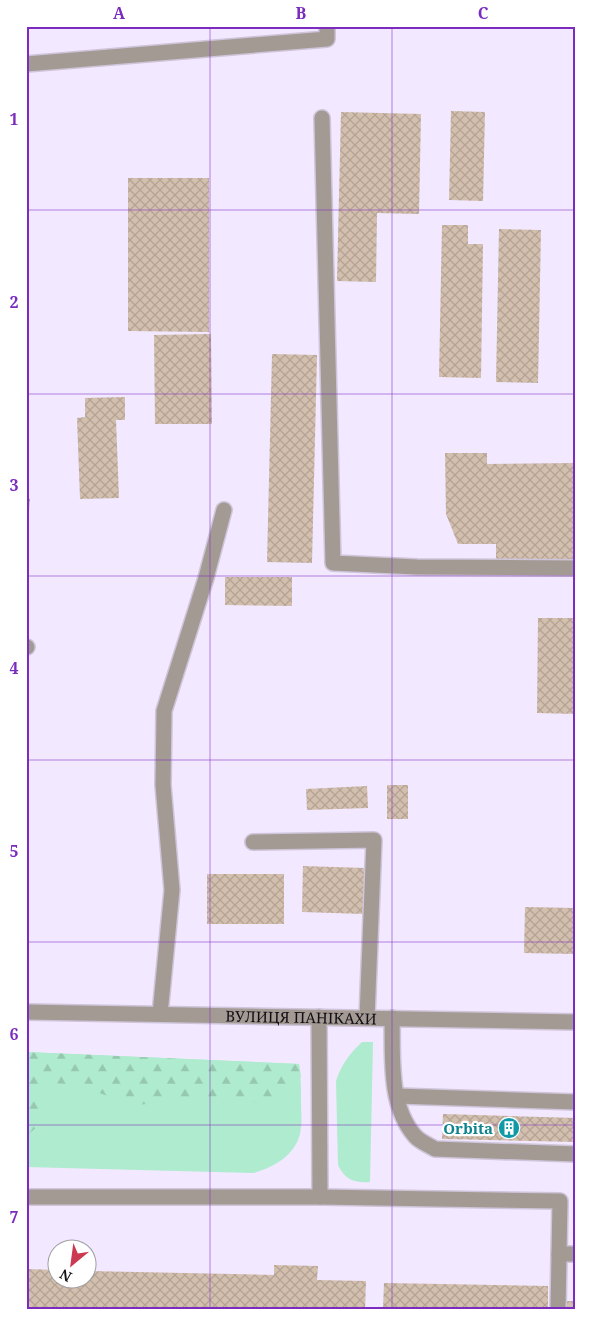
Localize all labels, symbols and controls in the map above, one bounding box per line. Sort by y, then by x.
text: A [113,2,126,24]
text: B [296,2,307,24]
text: C [478,2,489,24]
text: 1 [9,108,19,130]
text: 2 [9,291,19,313]
text: 3 [9,474,19,496]
text: 4 [9,657,19,679]
text: 5 [9,840,19,862]
street label: ВУЛИЦЯ ПАНІКАХИ [225,1006,377,1028]
text: 6 [9,1023,19,1045]
building icon: Orbita [497,1116,521,1140]
place label: Orbita [443,1118,493,1138]
text: 7 [9,1206,19,1228]
north arrow [48,1238,98,1288]
text: N [56,1265,75,1287]

